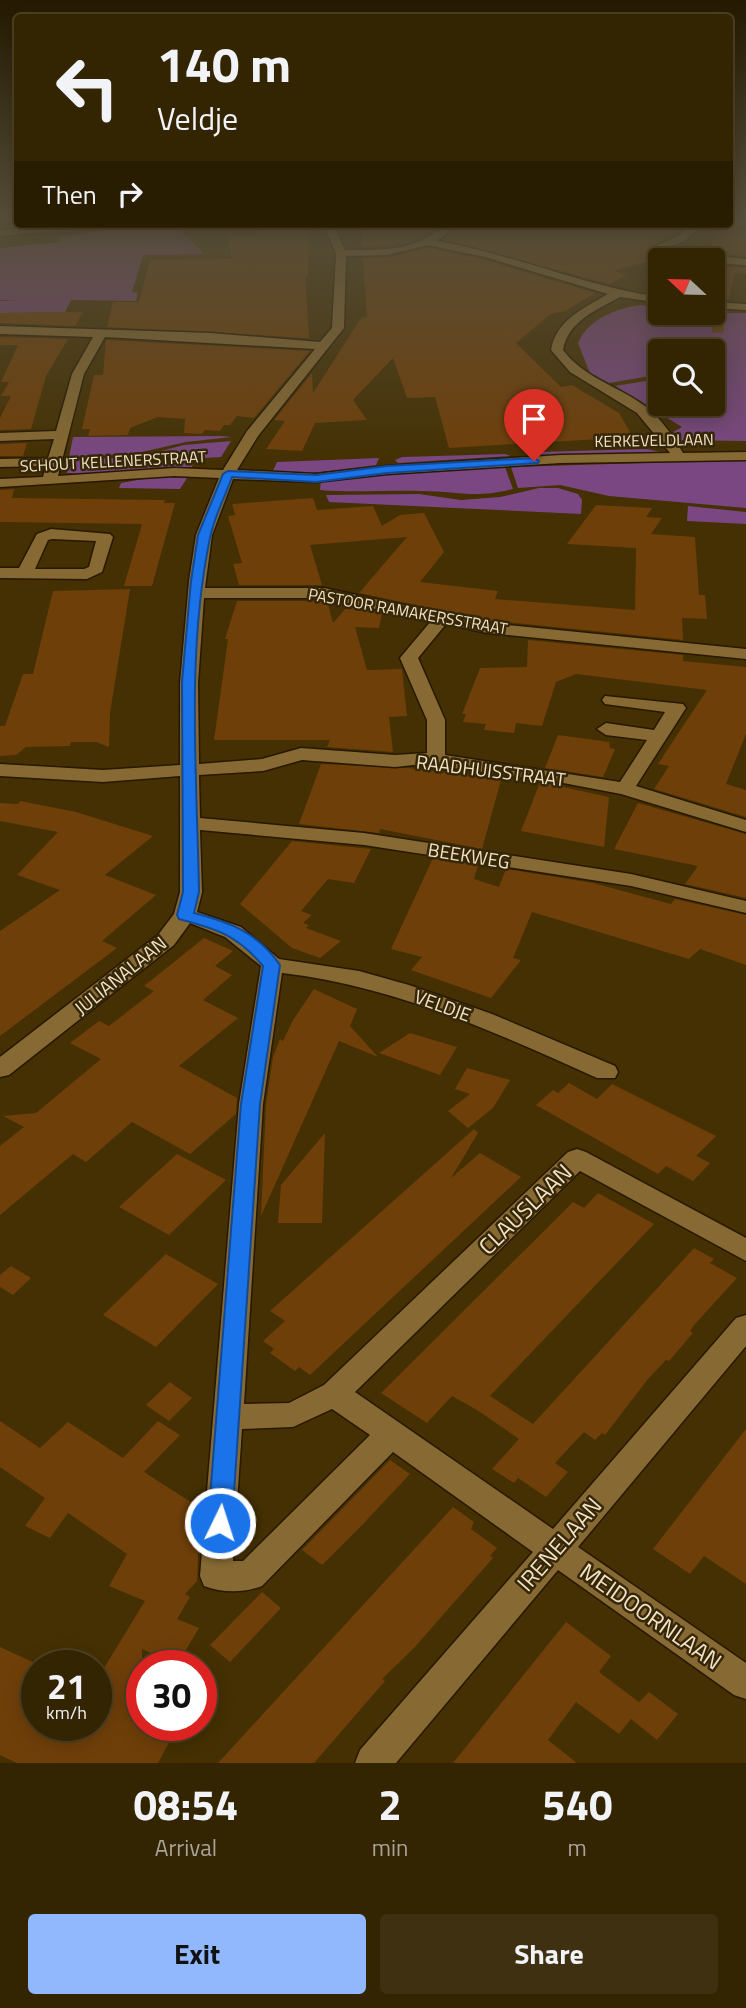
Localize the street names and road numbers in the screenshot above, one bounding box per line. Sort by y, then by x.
street label: KERKEVELDLAAN [594,427,714,453]
street label: SCHOUT KELLENERSTRAAT [19,444,207,478]
street label: PASTOOR RAMAKERSSTRAAT [306,582,510,640]
street label: RAADHUISSTRAAT [415,746,567,794]
street label: BEEKWEG [426,834,512,876]
street label: JULIANALAAN [68,929,172,1021]
street label: VELDJE [411,981,475,1029]
street label: CLAUSLAAN [470,1155,580,1263]
street label: IRENELAAN [508,1489,610,1599]
street label: MEIDOORNLAAN [573,1554,729,1678]

